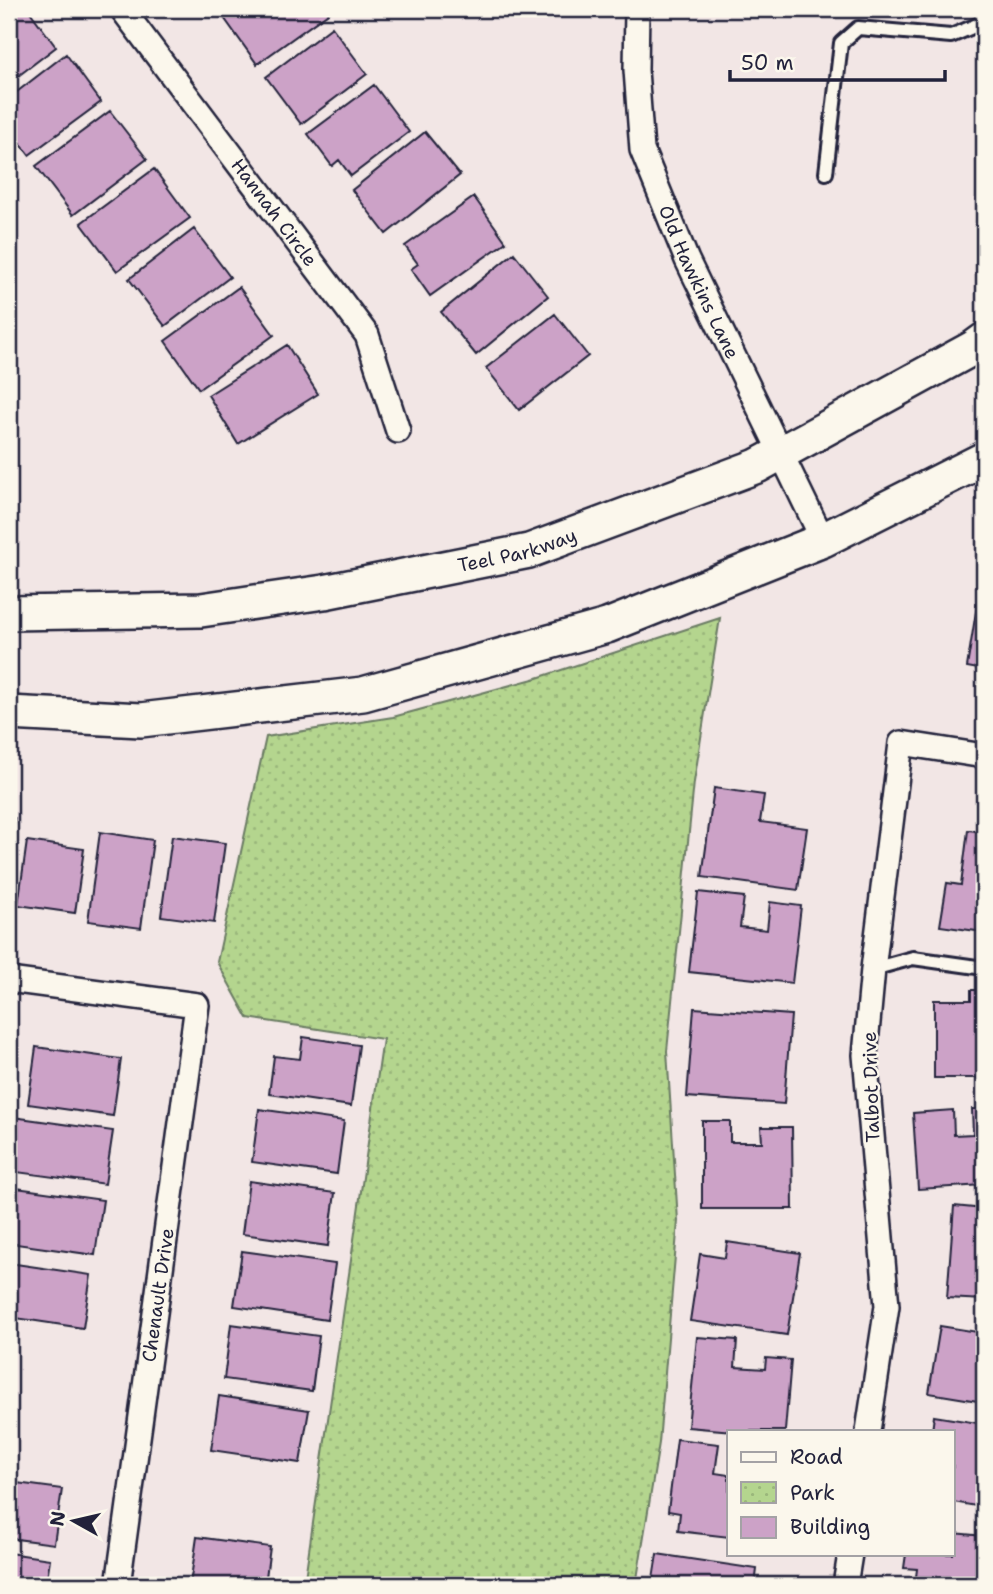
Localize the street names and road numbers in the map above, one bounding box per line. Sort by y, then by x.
street label: Hannah Circle [226,153,323,271]
street label: Old Hawkins Lane [653,201,746,363]
street label: Teel Parkway [455,522,580,577]
street label: Talbot Drive [857,1031,885,1143]
street label: Chenault Drive [136,1227,180,1363]

